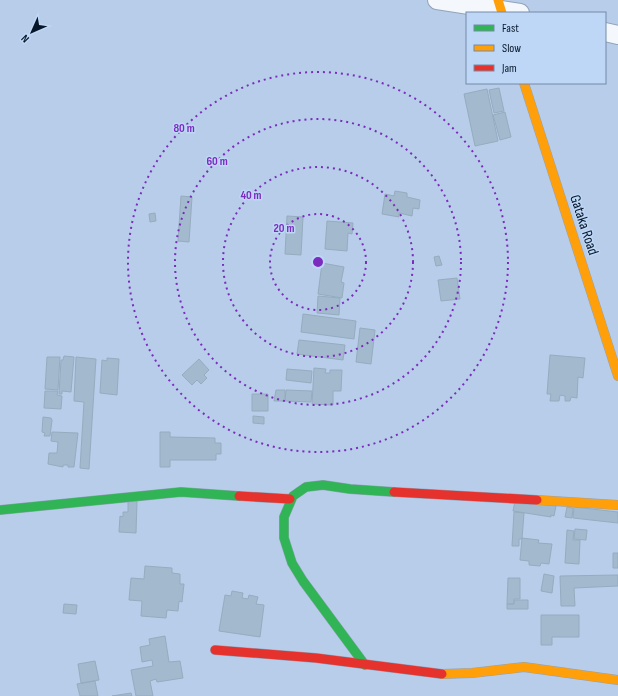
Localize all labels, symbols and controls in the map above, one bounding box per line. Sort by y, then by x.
north arrow [12,12,52,52]
legend [466,12,606,84]
text: Fast [502,21,519,36]
text: N [19,32,32,45]
text: Slow [502,41,521,56]
text: Jam [501,61,517,76]
text: 80 m [173,121,195,136]
text: 60 m [206,154,228,169]
text: 40 m [240,188,262,203]
street label: Gataka Road [565,192,603,258]
text: 20 m [274,221,294,236]
centre of rings [311,255,325,269]

